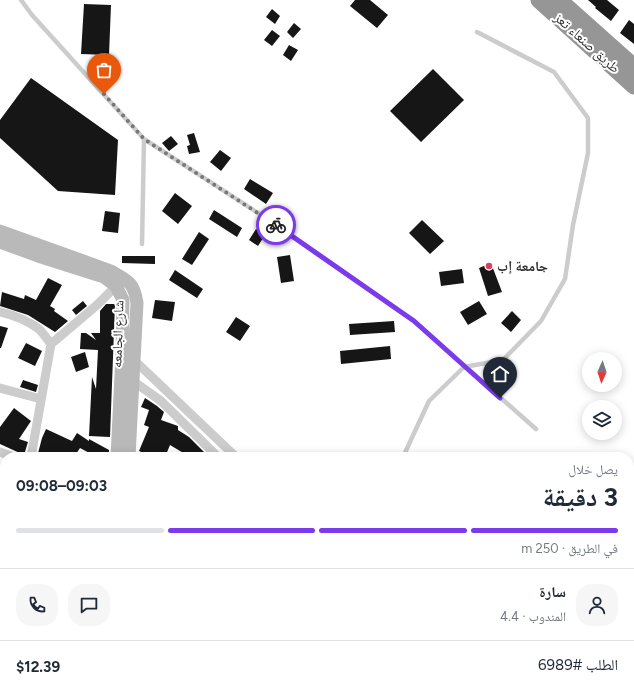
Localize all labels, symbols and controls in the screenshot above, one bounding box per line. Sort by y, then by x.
street label: طريق صنعاء تعز [549,8,623,78]
pin [87,53,121,94]
icon: bag [93,59,115,81]
courier [256,205,296,245]
icon: bike [265,214,287,236]
place label: جامعة إب [497,258,548,275]
marker: جامعة إب [484,261,494,271]
street label: شارع الجامعه [108,300,129,368]
north arrow [582,352,622,392]
map controls [582,352,622,440]
pin [483,357,517,398]
icon: home [489,363,511,385]
button: layers [582,400,622,440]
text: يصل خلال [569,462,618,477]
text: 09:03–09:08 [16,477,107,495]
text: 3 دقيقة [543,481,618,513]
text: في الطريق · 250 m [521,541,618,556]
text: سارة [539,583,566,601]
button: phone [16,584,58,626]
button: chat [68,584,110,626]
button: person [576,584,618,626]
text: المندوب · 4.4 [500,609,566,624]
text: الطلب #6989 [538,656,618,674]
text: $12.39 [16,658,60,676]

